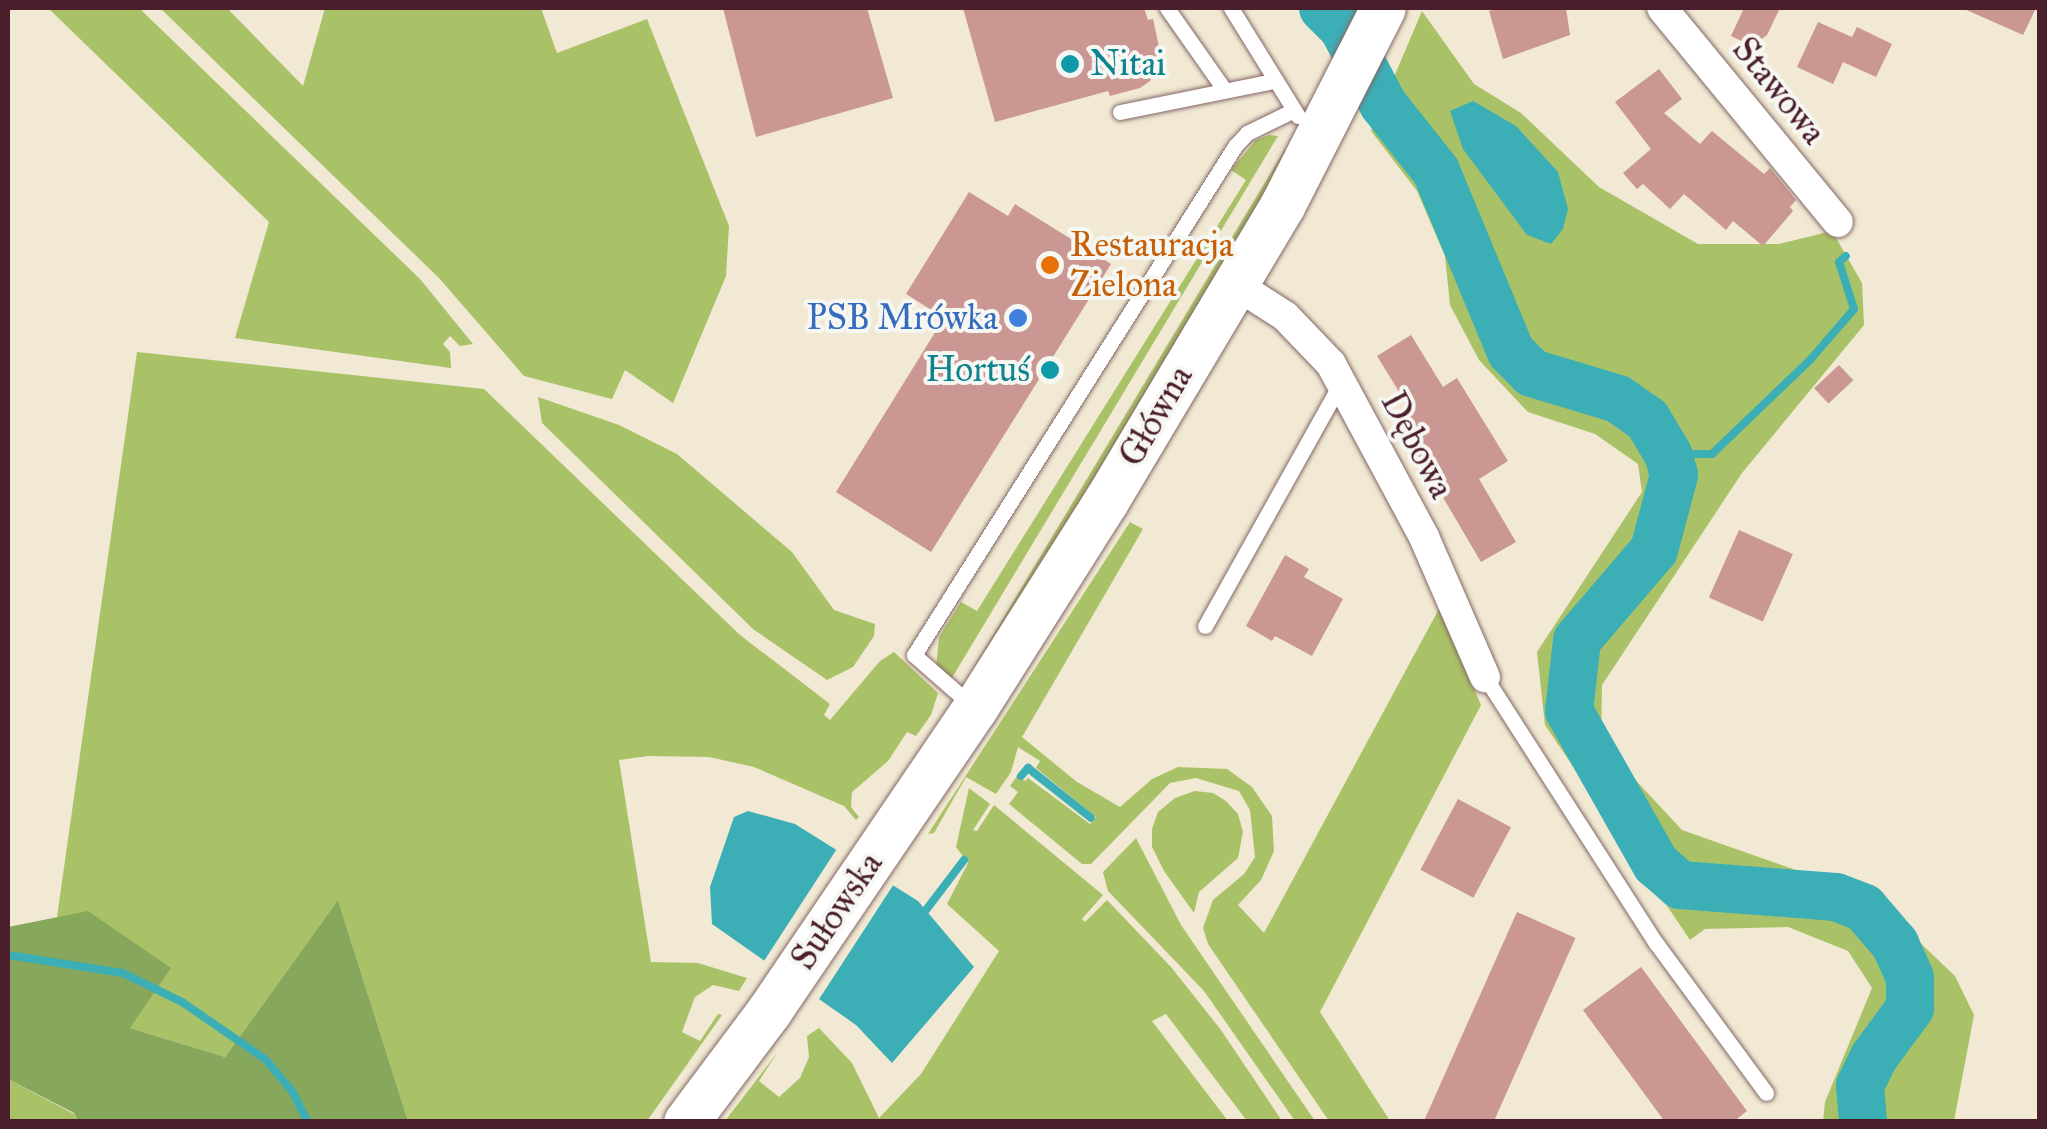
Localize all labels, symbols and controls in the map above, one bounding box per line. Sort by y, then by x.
street label: Stawowa [1723,29,1835,153]
place label: Nitai [1090,43,1166,85]
marker: Nitai [1059,53,1081,75]
place label: Restauracja Zielona [1070,224,1234,306]
marker: Restauracja Zielona [1039,254,1061,276]
place label: PSB Mrówka [807,297,998,339]
marker: PSB Mrówka [1007,307,1029,329]
place label: Hortuś [925,349,1030,391]
street label: Główna [1110,358,1202,474]
marker: Hortuś [1039,359,1061,381]
street label: Dębowa [1372,385,1462,505]
street label: Sułowska [783,844,891,978]

